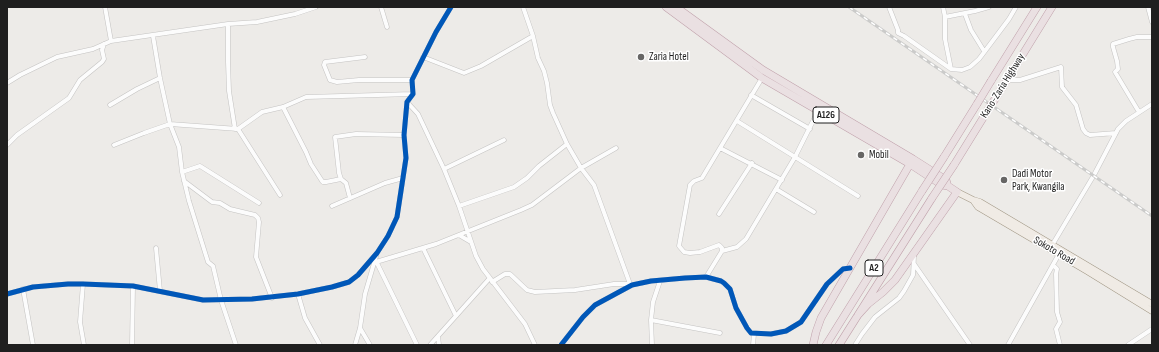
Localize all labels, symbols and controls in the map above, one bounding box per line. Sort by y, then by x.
place label: Zaria Hotel [649,50,689,64]
street label: Kano-Zaria Highway [978,51,1028,121]
marker: Zaria Hotel [636,52,646,62]
road number: A126 [813,107,839,123]
place label: Mobil [869,148,889,162]
marker: Mobil [856,150,866,160]
place label: Dadi Motor Park, Kwangila [1012,167,1064,193]
marker: Dadi Motor Park, Kwangila [999,175,1009,185]
street label: Sokoto Road [1031,234,1077,268]
road number: A2 [865,260,883,276]

